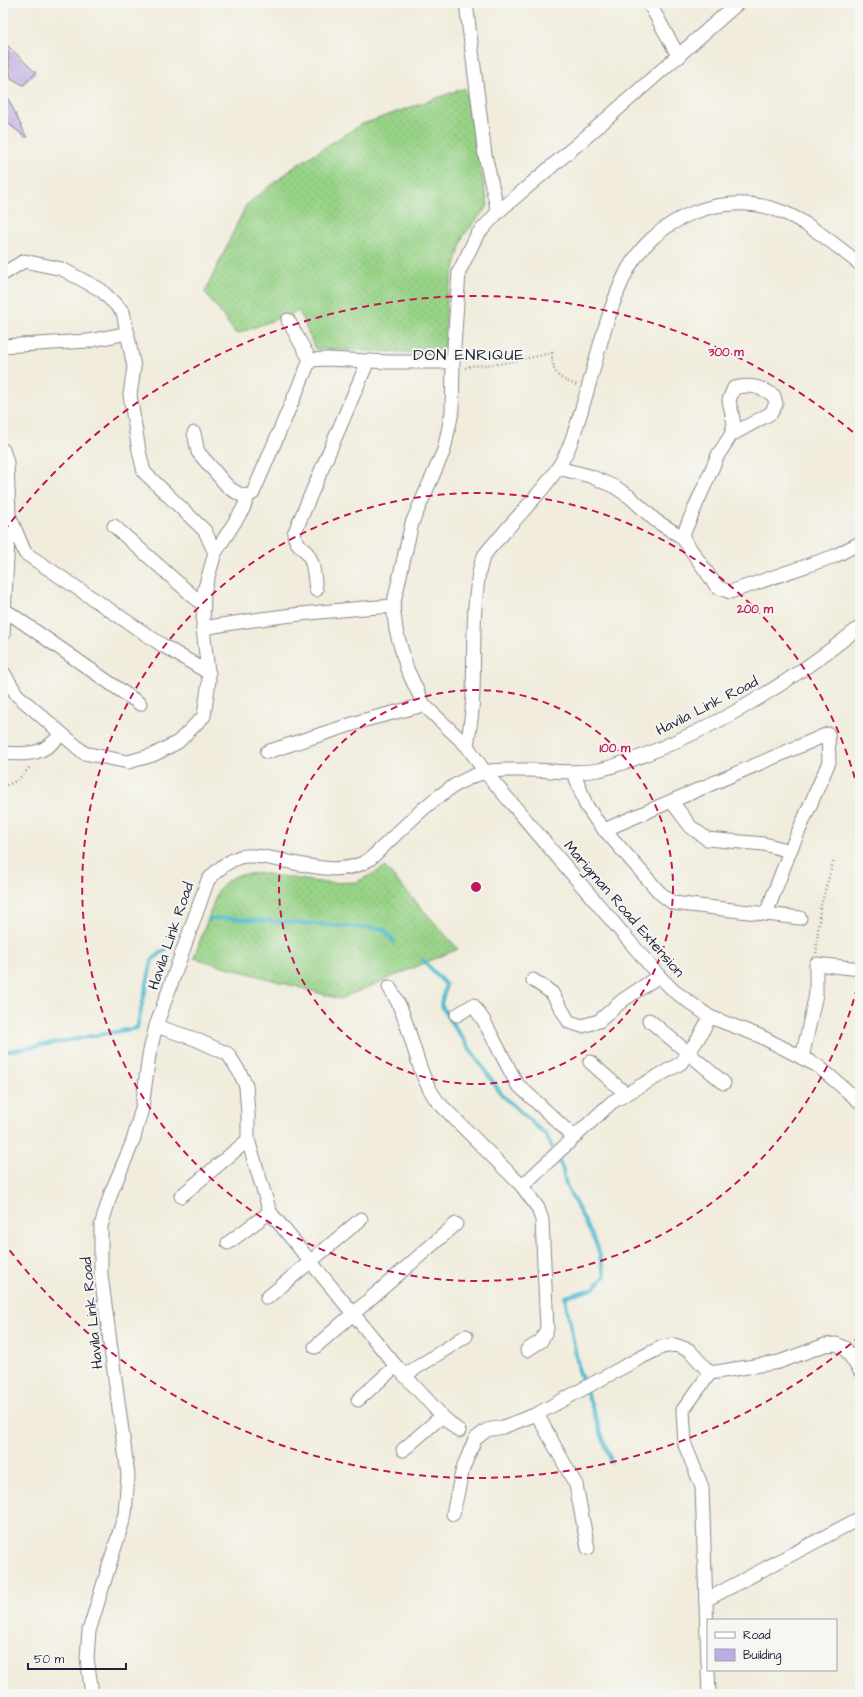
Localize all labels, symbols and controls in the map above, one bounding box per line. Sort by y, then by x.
district label: DON ENRIQUE [413,344,525,366]
text: 300 m [707,344,744,361]
text: 200 m [736,601,774,618]
street label: Havila Link Road [652,671,762,741]
text: 100 m [600,740,631,757]
street label: Marigman Road Extension [558,836,690,983]
street label: Havila Link Road [143,879,199,993]
centre of rings [469,880,483,894]
street label: Havila Link Road [76,1256,108,1370]
legend [707,1619,837,1671]
text: Road [743,1627,771,1644]
scale bar [28,1645,126,1671]
text: Building [743,1647,781,1665]
text: 50 m [34,1651,65,1668]

